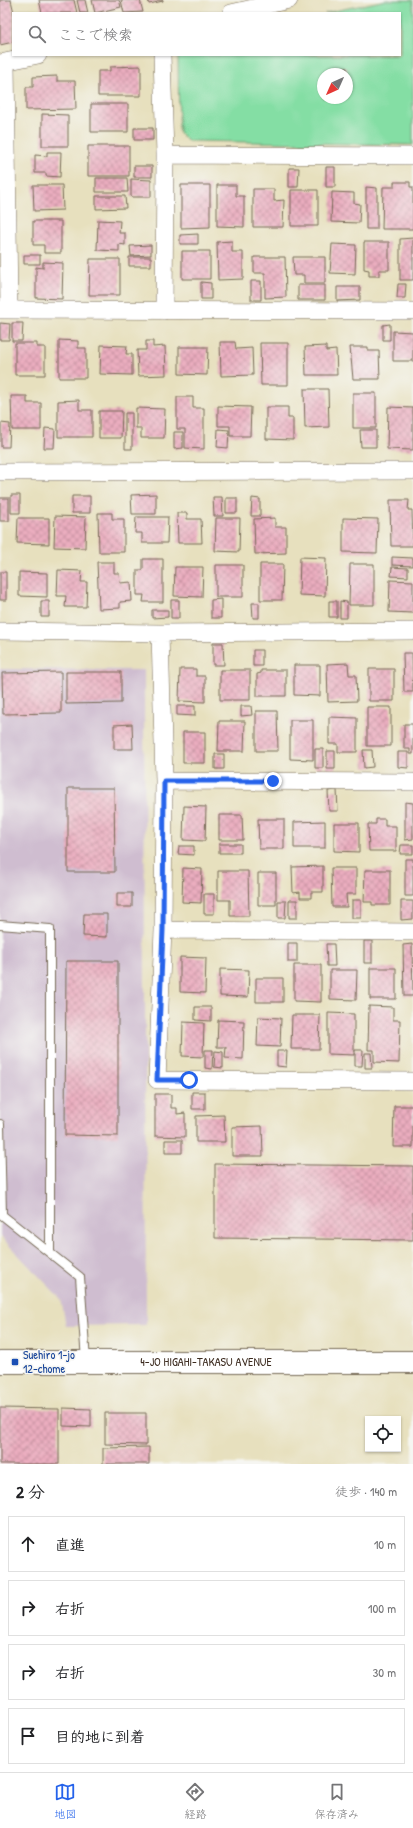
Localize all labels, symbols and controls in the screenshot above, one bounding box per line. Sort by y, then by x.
search box [12,12,401,56]
icon: search [26,23,48,45]
text: ここで検索 [58,24,133,45]
north arrow [317,68,353,104]
route end [264,772,282,790]
route start [180,1071,198,1089]
place label: Suehiro 1-jo 12-chome [23,1346,75,1377]
street label: 4-JO HIGAHI-TAKASU AVENUE [140,1353,272,1370]
marker: Suehiro 1-jo 12-chome [10,1357,20,1367]
map controls [365,1416,401,1452]
button: locate [365,1416,401,1452]
text: 2 分 [16,1480,45,1503]
text: 徒歩 · 140 m [335,1482,397,1500]
icon: ahead [17,1533,39,1555]
text: 直進 [55,1534,85,1555]
text: 10 m [374,1535,396,1553]
icon: right [17,1597,39,1619]
text: 右折 [55,1598,85,1619]
text: 100 m [368,1599,396,1617]
icon: right [17,1661,39,1683]
text: 右折 [55,1662,85,1683]
text: 30 m [373,1663,396,1681]
icon: arrive [17,1725,39,1747]
text: 目的地に到着 [55,1726,145,1747]
tab: 地図 [54,1781,76,1821]
tab: 経路 [184,1781,206,1821]
tab: 保存済み [315,1781,359,1821]

